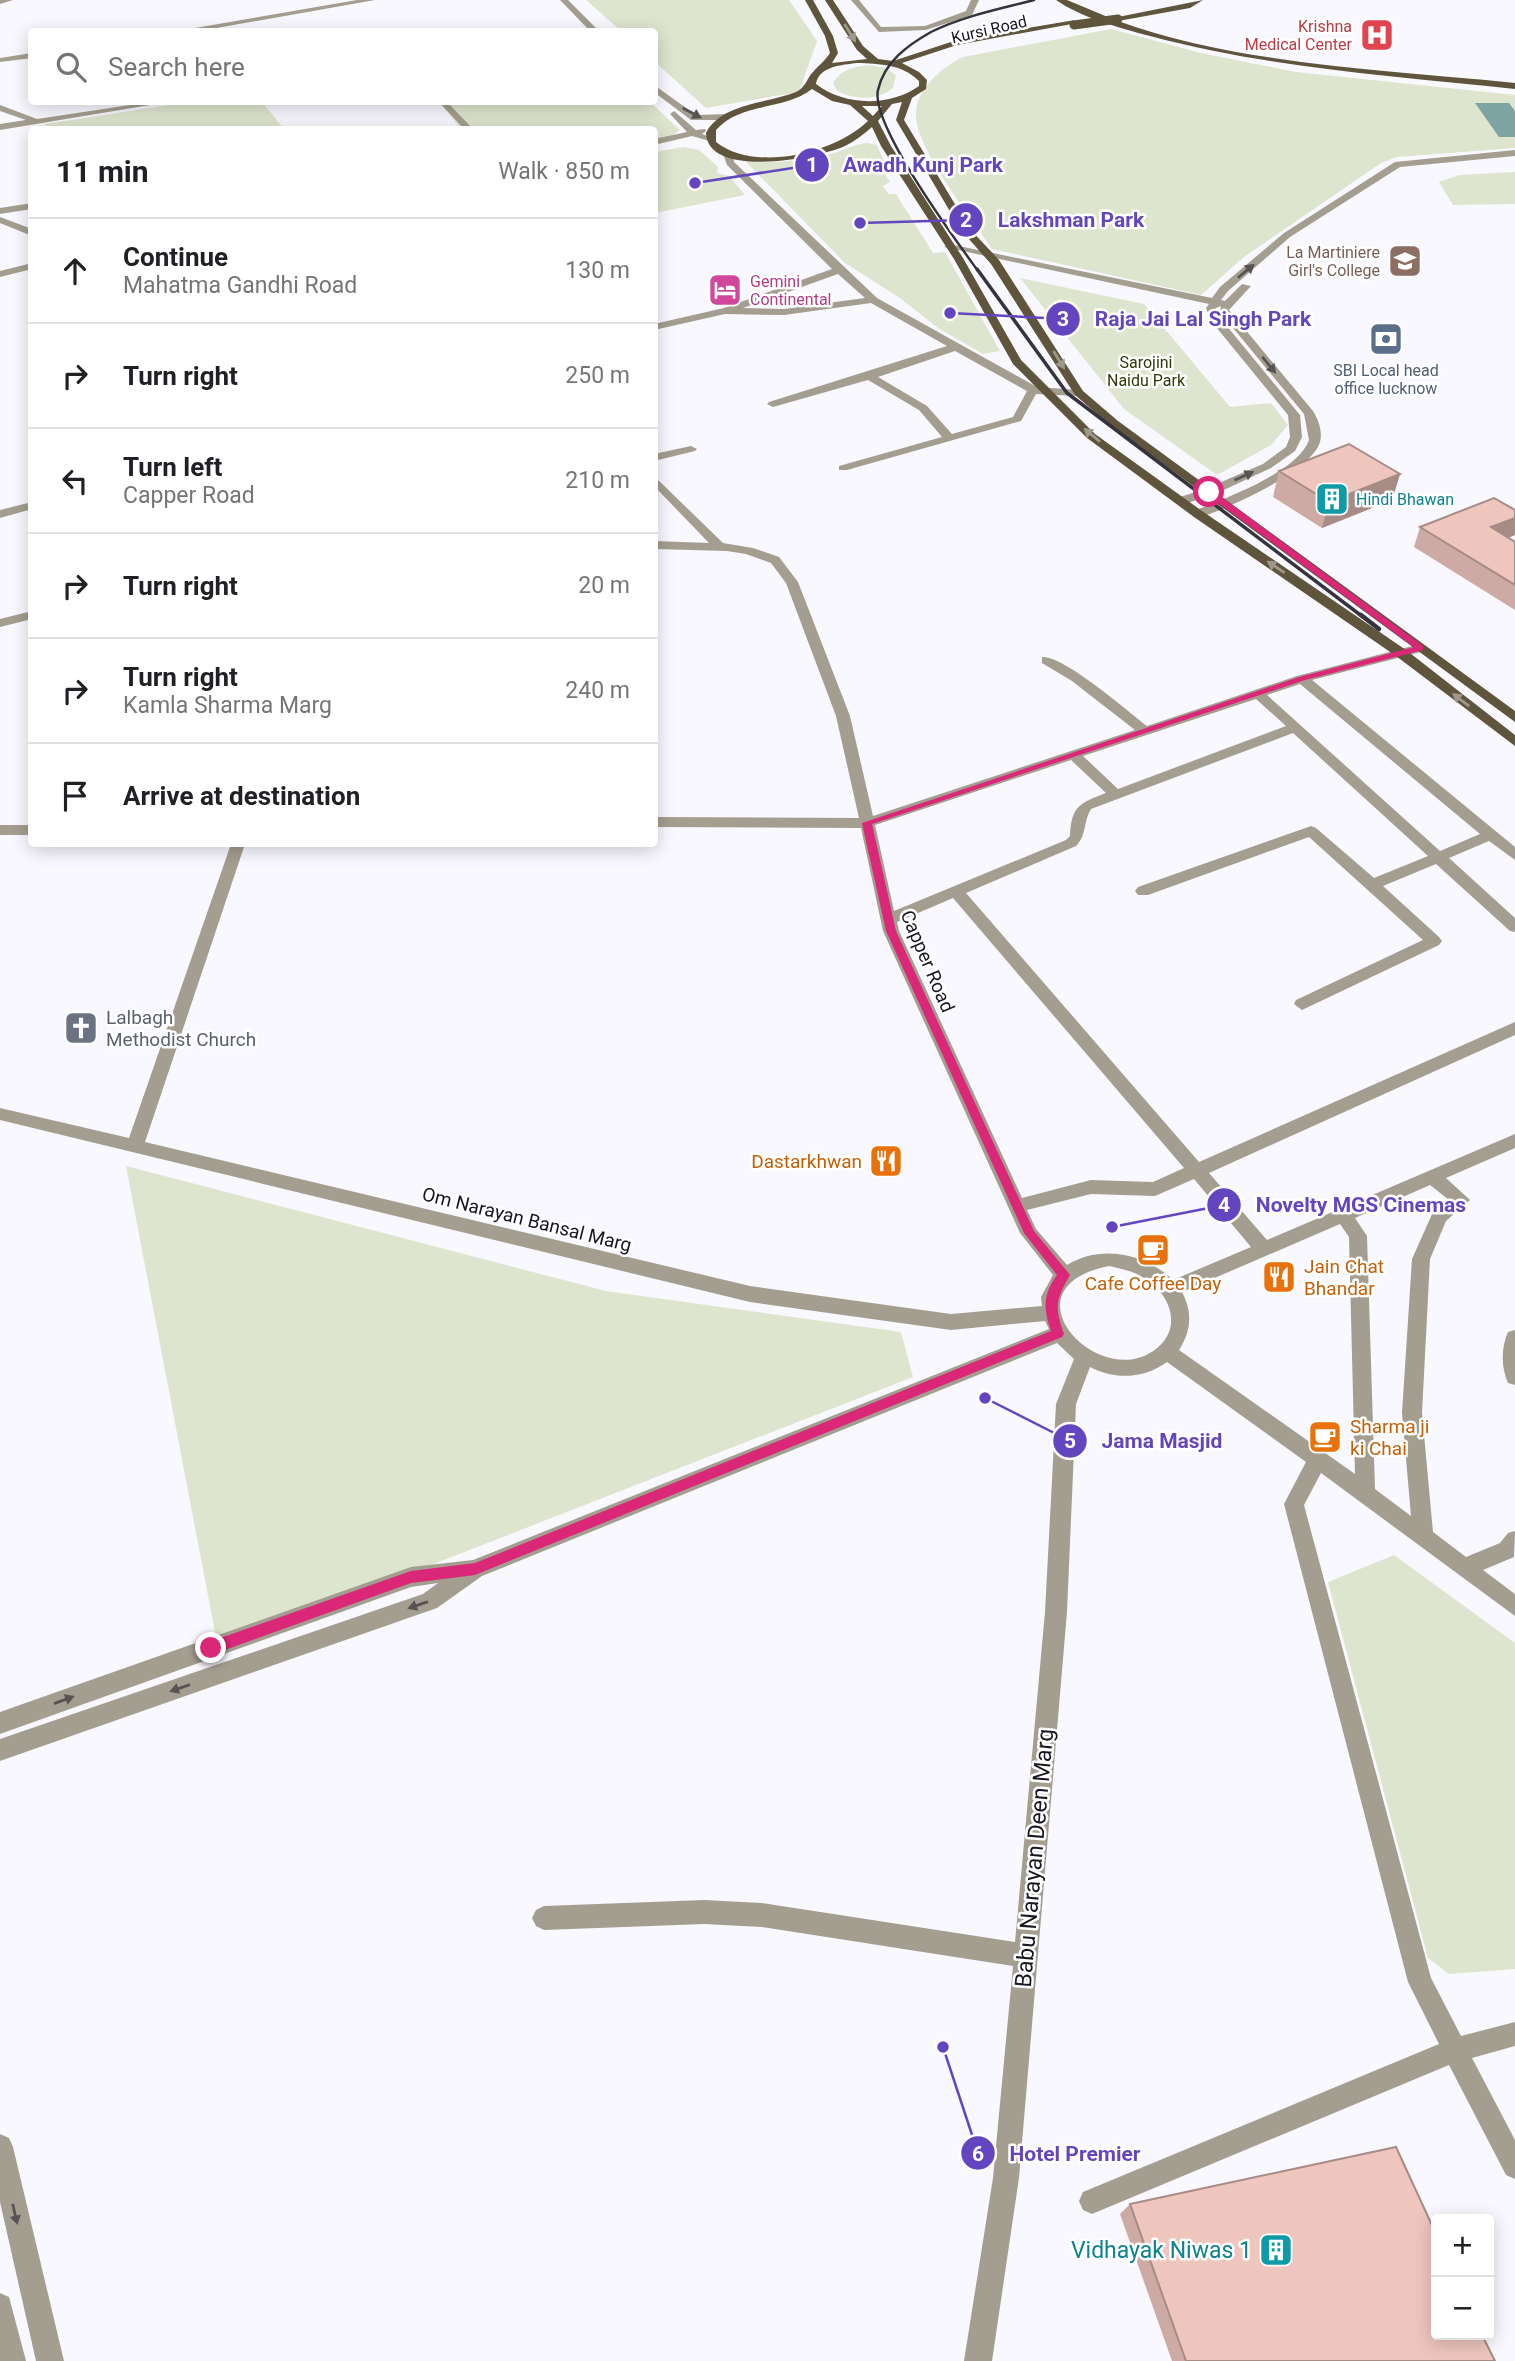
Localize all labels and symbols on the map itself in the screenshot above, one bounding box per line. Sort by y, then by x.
street label: Kursi Road [949,12,1029,47]
hospital icon: Krishna Medical Center [1358,16,1396,54]
place label: Krishna Medical Center [1245,17,1353,54]
one-way arrow [843,23,856,42]
one-way arrow [683,107,703,119]
callout: Awadh Kunj Park [794,144,1017,186]
text: 1 [806,153,818,177]
text: Awadh Kunj Park [843,153,1004,177]
callout: Lakshman Park [949,199,1158,241]
text: 2 [960,208,972,232]
text: Lakshman Park [998,208,1145,232]
school or university icon: La Martiniere Girl's College [1386,242,1424,280]
place label: La Martiniere Girl's College [1286,243,1380,280]
one-way arrow [1237,264,1254,279]
hotel icon: Gemini Continental [706,271,744,309]
place label: Gemini Continental [750,272,831,309]
callout: Raja Jai Lal Singh Park [1045,298,1325,340]
text: 3 [1057,307,1069,331]
text: Raja Jai Lal Singh Park [1095,307,1312,331]
bank icon: SBI Local head office lucknow [1367,320,1405,358]
one-way arrow [1053,351,1066,370]
park label: Sarojini Naidu Park [1107,353,1186,390]
one-way arrow [1261,356,1276,373]
place label: SBI Local head office lucknow [1333,361,1439,398]
one-way arrow [1083,428,1100,443]
one-way arrow [1234,470,1255,481]
route start [1193,476,1224,507]
building icon: Hindi Bhawan [1313,480,1351,518]
place label: Hindi Bhawan [1356,490,1454,509]
one-way arrow [1267,561,1286,574]
one-way arrow [1453,693,1470,708]
street label: Capper Road [896,907,959,1016]
place label: Lalbagh Methodist Church [106,1006,256,1051]
church icon: Lalbagh Methodist Church [62,1009,100,1047]
restaurant icon: Dastarkhwan [867,1142,905,1180]
place label: Dastarkhwan [751,1150,862,1173]
street label: Om Narayan Bansal Marg [420,1182,634,1257]
callout: Novelty MGS Cinemas [1207,1184,1480,1226]
text: 4 [1218,1193,1230,1217]
text: Novelty MGS Cinemas [1256,1193,1466,1217]
cafe icon: Cafe Coffee Day [1134,1231,1172,1269]
place label: Jain Chat Bhandar [1304,1255,1384,1300]
restaurant icon: Jain Chat Bhandar [1260,1258,1298,1296]
place label: Cafe Coffee Day [1085,1272,1221,1295]
place label: Sharma ji ki Chai [1350,1415,1429,1460]
cafe icon: Sharma ji ki Chai [1306,1418,1344,1456]
callout: Jama Masjid [1053,1420,1237,1462]
text: 5 [1064,1429,1076,1453]
text: Jama Masjid [1102,1429,1222,1453]
one-way arrow [407,1600,428,1611]
route end [195,1632,226,1663]
one-way arrow [170,1683,191,1694]
one-way arrow [54,1694,75,1705]
street label: Babu Narayan Deen Marg [1010,1728,1059,1988]
callout: Hotel Premier [960,2132,1154,2174]
text: 6 [972,2142,984,2166]
text: Hotel Premier [1009,2142,1141,2166]
one-way arrow [9,2203,20,2225]
building icon: Vidhayak Niwas 1 [1257,2231,1295,2269]
place label: Vidhayak Niwas 1 [1071,2237,1252,2264]

